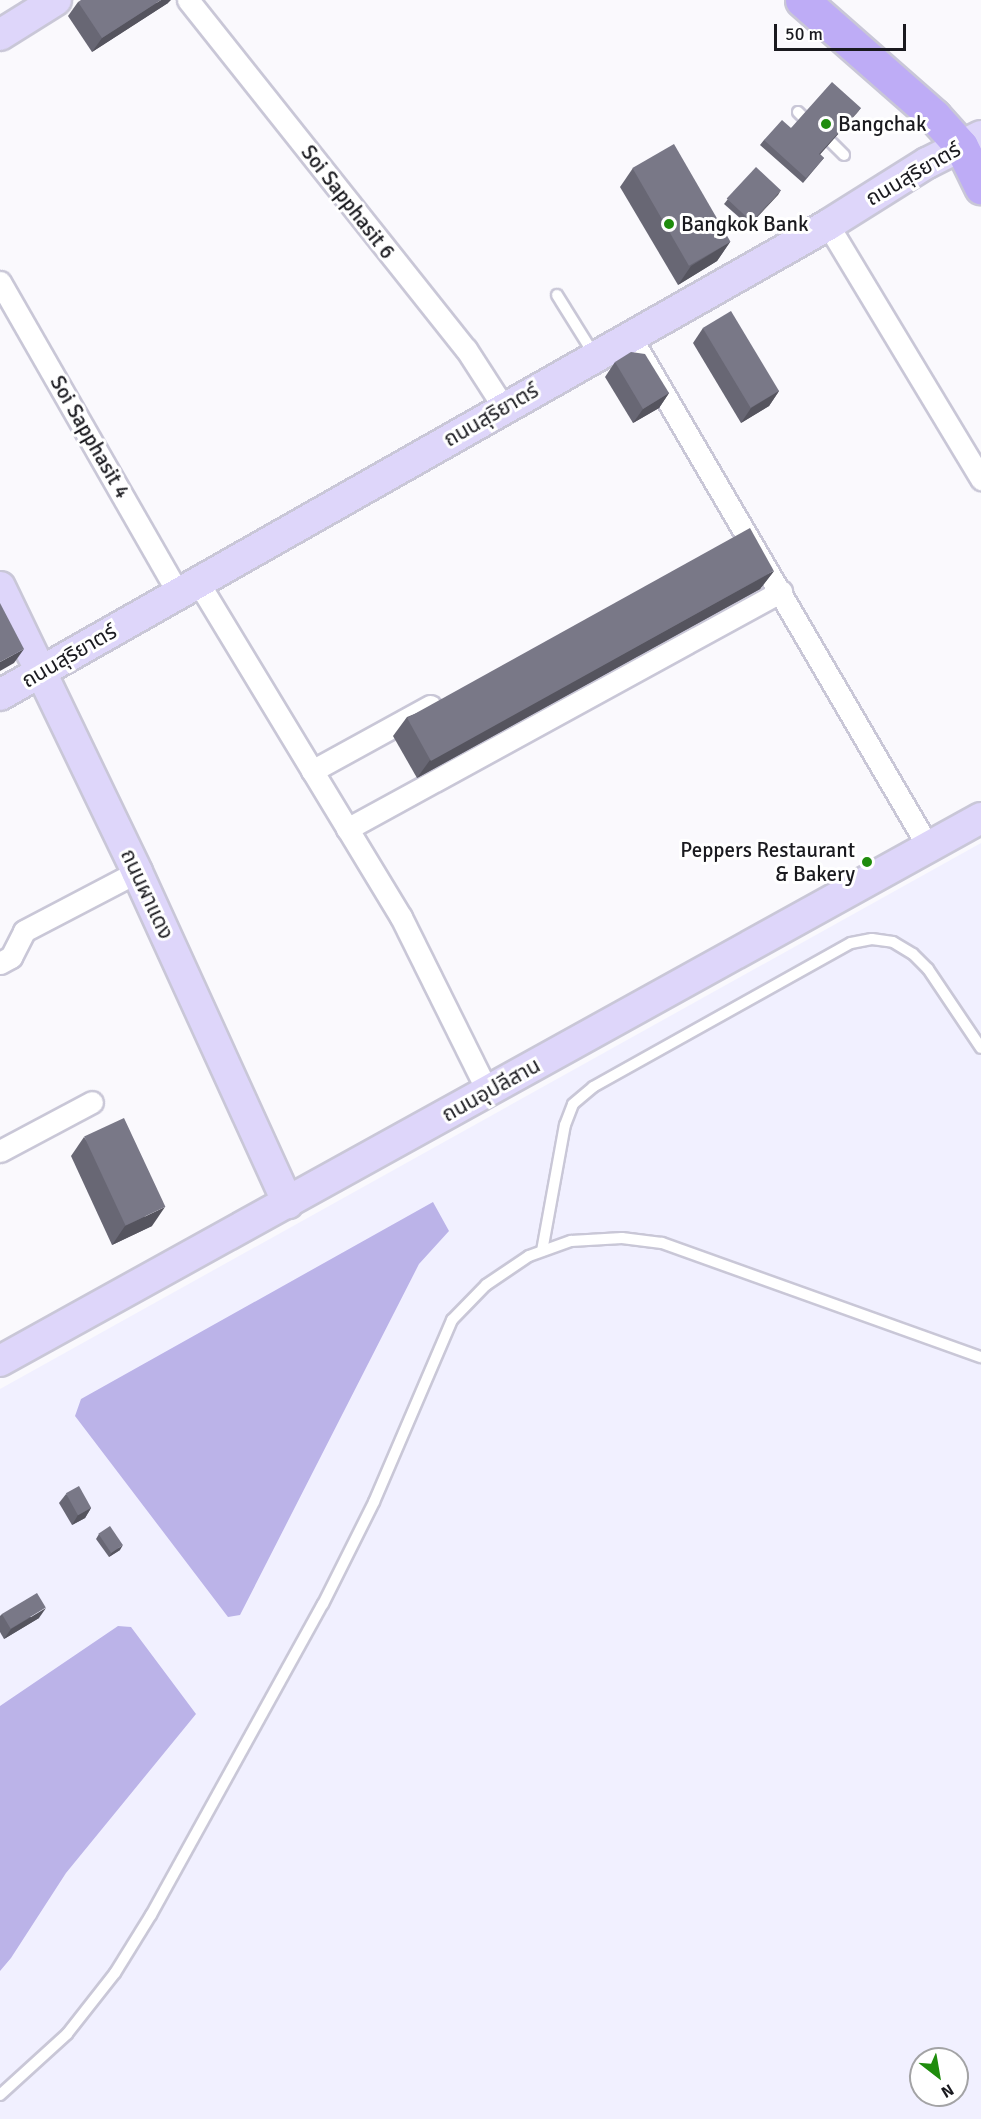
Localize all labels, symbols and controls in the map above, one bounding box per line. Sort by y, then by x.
scale bar [777,12,909,50]
text: 50 m [785,23,823,45]
place label: Bangchak [838,111,926,137]
marker: Bangchak [819,117,833,131]
street label: ถนนสุริยาตร์ [861,137,965,211]
street label: Soi Sapphasit 6 [296,140,400,264]
place label: Bangkok Bank [681,211,808,237]
marker: Bangkok Bank [662,217,676,231]
street label: Soi Sapphasit 4 [45,371,135,503]
street label: ถนนสุริยาตร์ [439,378,543,452]
street label: ถนนสุริยาตร์ [17,619,121,693]
place label: Peppers Restaurant & Bakery [680,837,855,887]
street label: ถนนผาแดง [115,845,179,943]
marker: Peppers Restaurant & Bakery [860,855,874,869]
street label: ถนนอุปลีสาน [437,1053,545,1127]
north arrow [909,2047,969,2107]
text: N [937,2079,957,2102]

